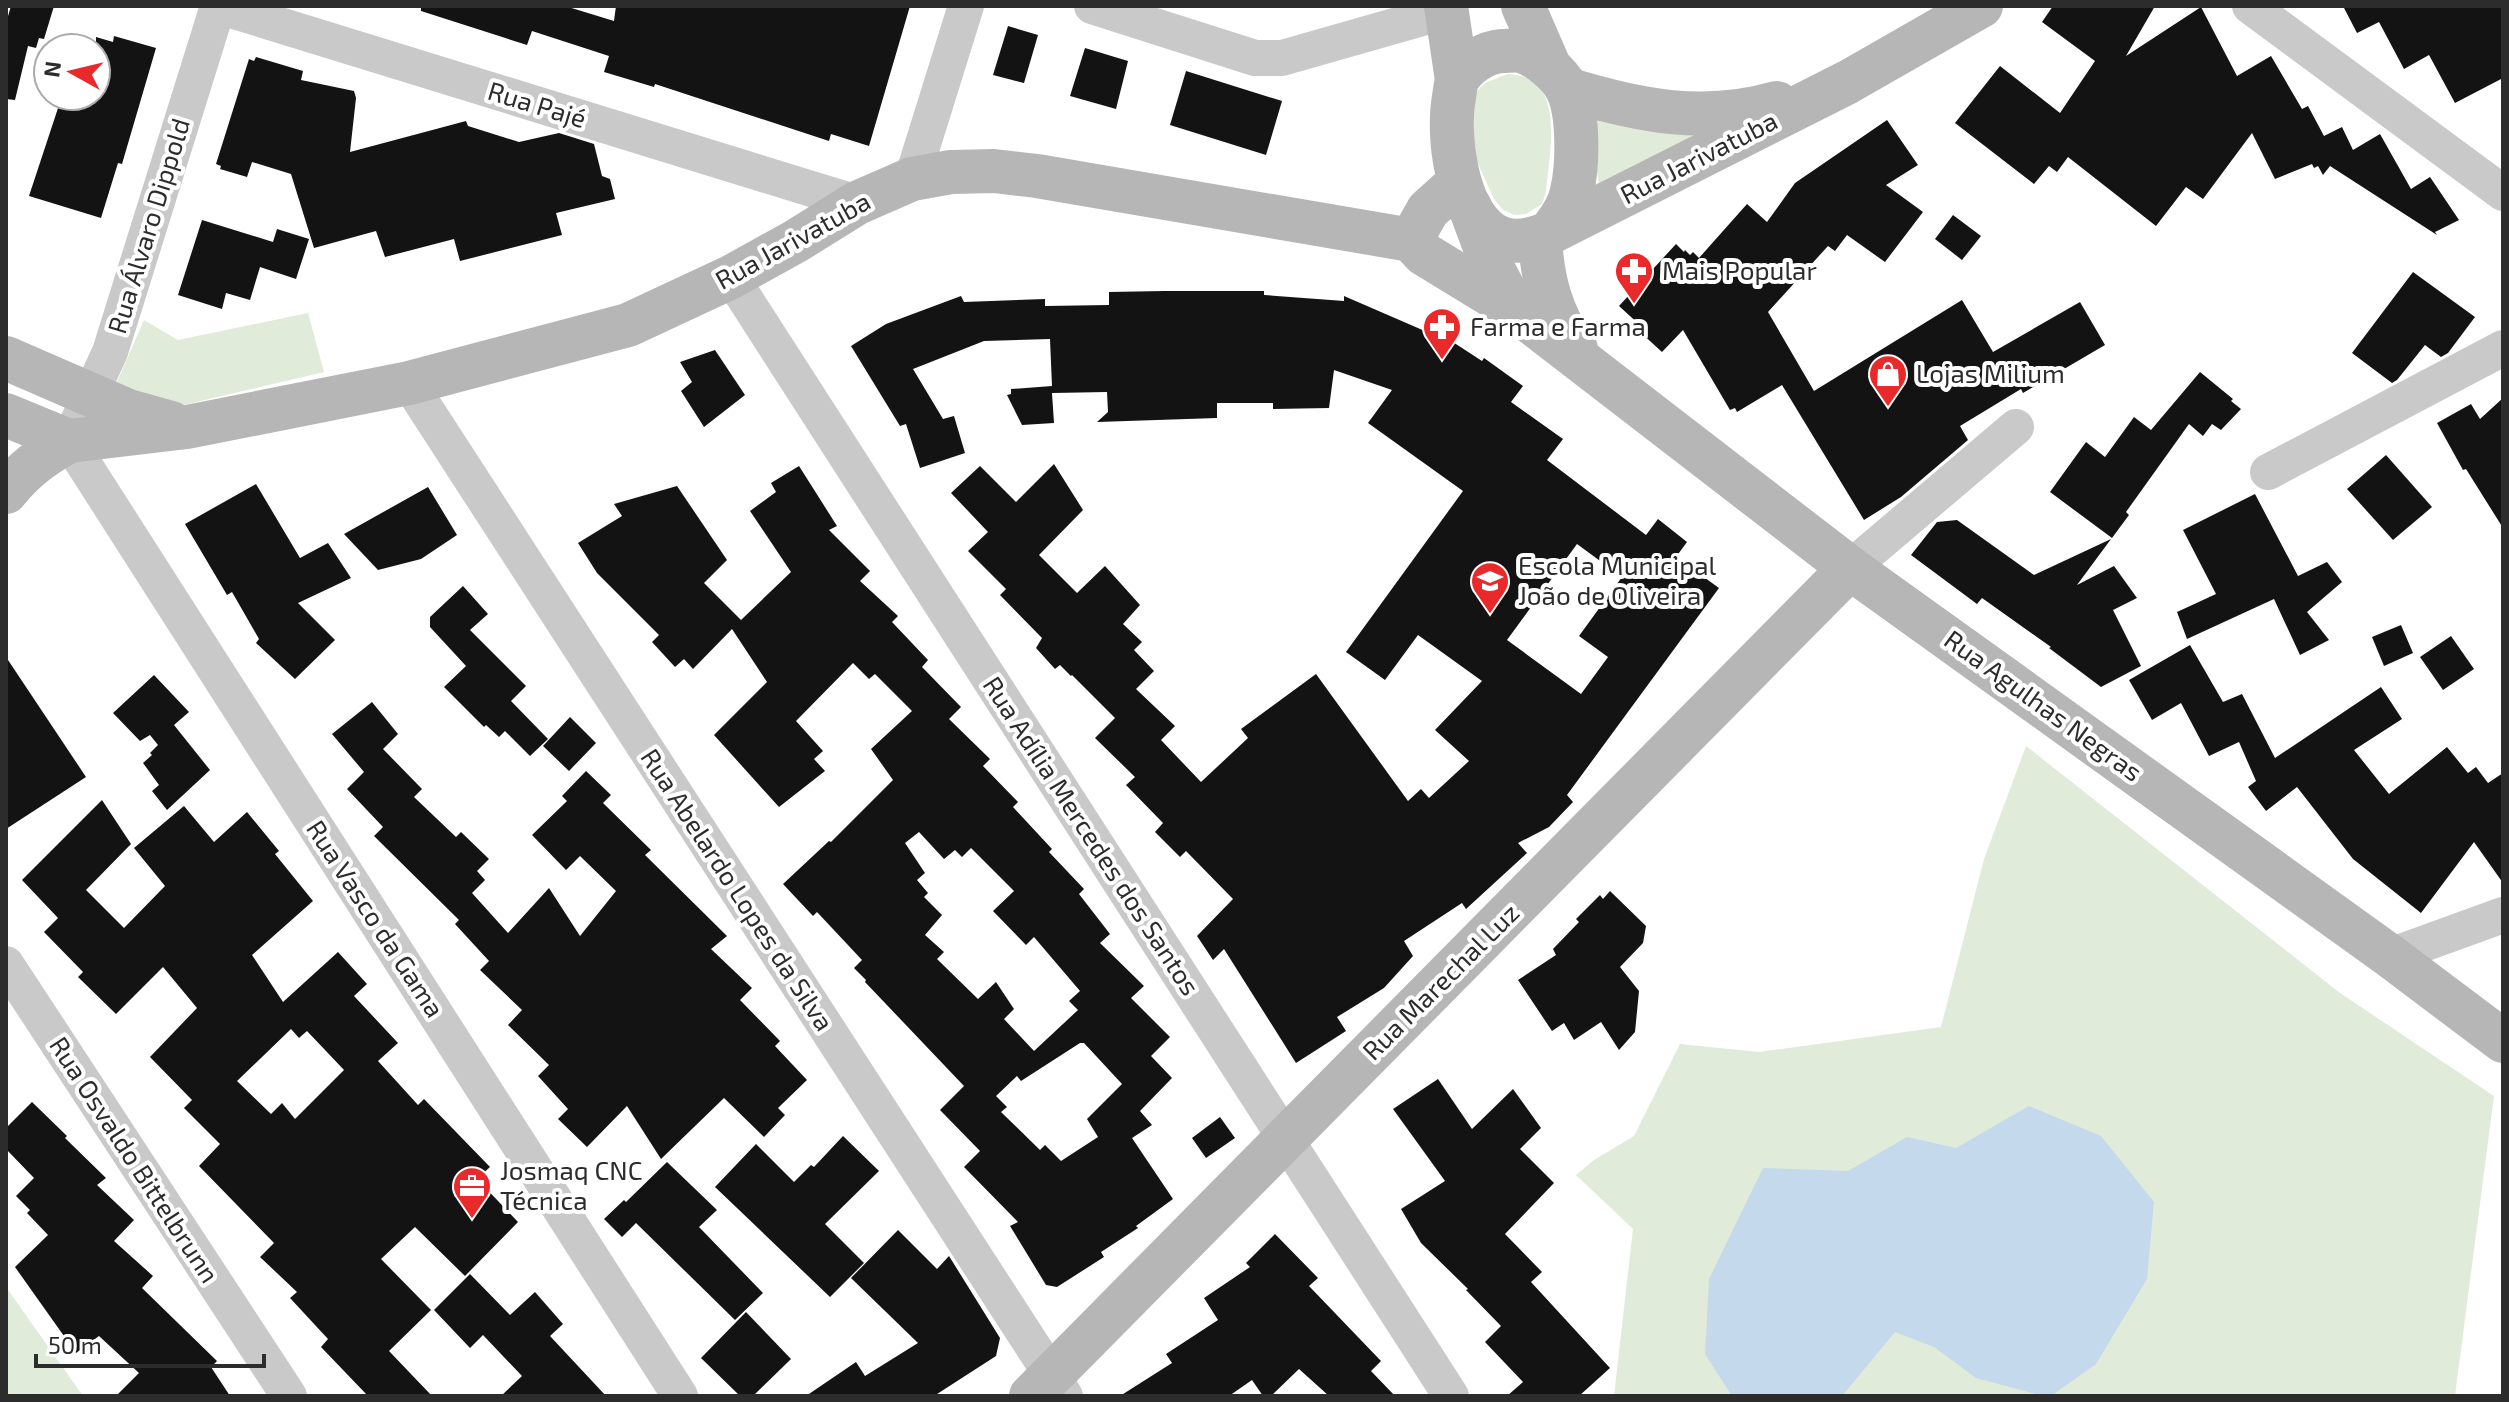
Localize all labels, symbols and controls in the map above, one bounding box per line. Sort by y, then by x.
north arrow [32,32,112,112]
text: N [37,59,65,79]
street label: Rua Pajé [485,74,590,133]
street label: Rua Jarivatuba [1615,104,1782,210]
street label: Rua Álvaro Dippold [100,114,195,337]
street label: Rua Jarivatuba [709,184,875,295]
pharmacy icon: Mais Popular [1613,250,1655,305]
place label: Mais Popular [1662,254,1817,285]
pharmacy icon: Farma e Farma [1421,306,1463,361]
place label: Farma e Farma [1470,310,1646,341]
shop icon: Lojas Milium [1867,353,1909,408]
place label: Lojas Milium [1916,357,2065,388]
place label: Escola Municipal João de Oliveira [1518,549,1717,610]
school or university icon: Escola Municipal João de Oliveira [1469,560,1511,615]
street label: Rua Agulhas Negras [1939,623,2149,787]
street label: Rua Adília Mercedes dos Santos [977,670,1207,1000]
street label: Rua Abelardo Lopes da Silva [635,742,841,1036]
street label: Rua Vasco da Gama [301,814,452,1022]
street label: Rua Marechal Luz [1355,896,1525,1066]
street label: Rua Osvaldo Bittelbrunn [44,1030,226,1288]
place label: Josmaq CNC Técnica [500,1154,642,1215]
office icon: Josmaq CNC Técnica [451,1165,493,1220]
scale bar [36,1318,264,1368]
text: 50 m [48,1330,102,1359]

